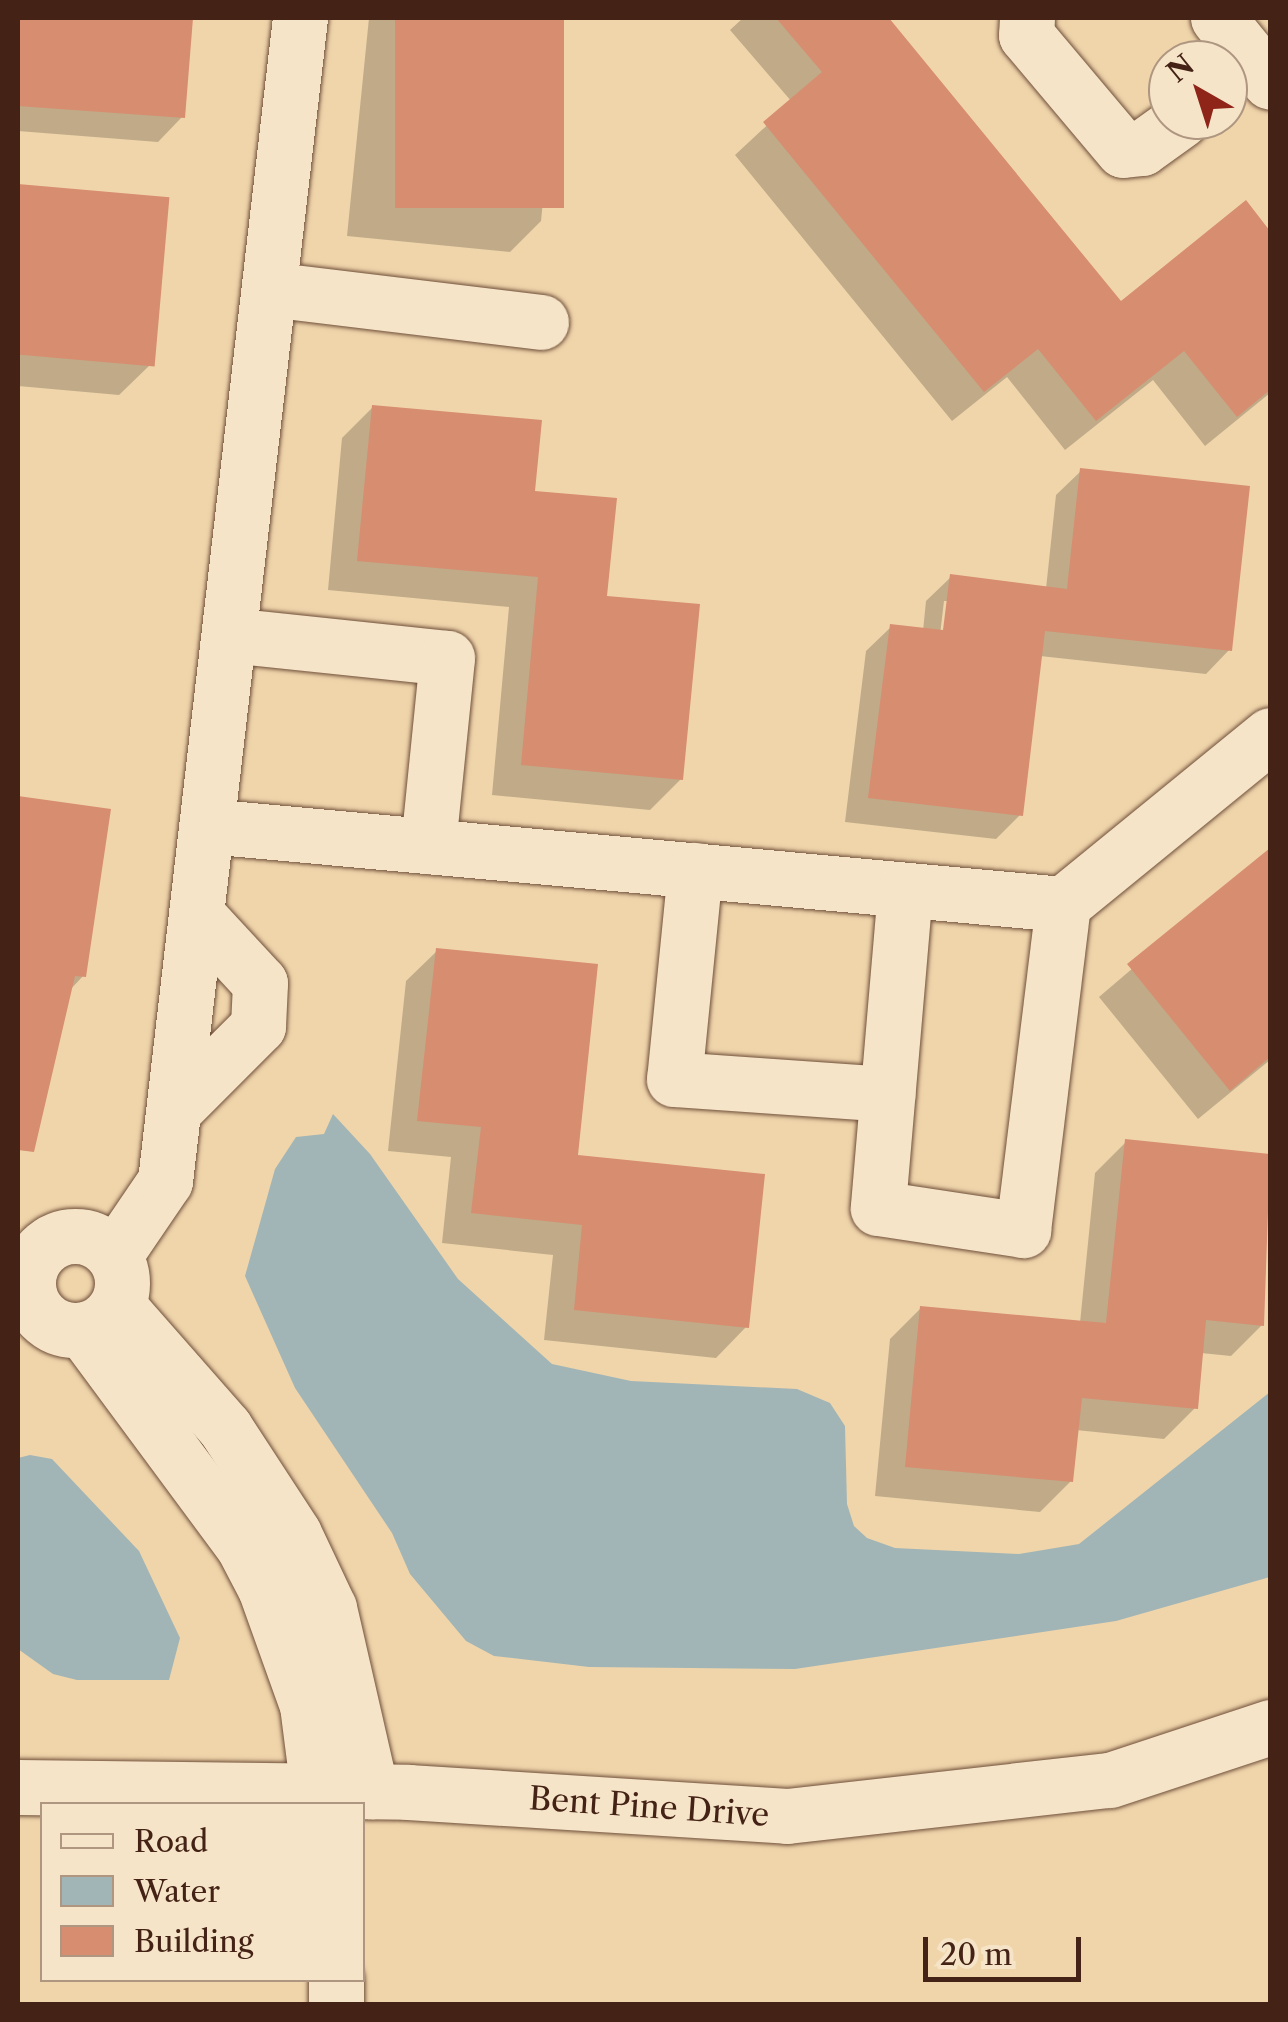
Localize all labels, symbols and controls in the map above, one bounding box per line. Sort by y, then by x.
north arrow [1148,40,1248,140]
text: N [1160,47,1201,89]
street label: Bent Pine Drive [528,1779,770,1835]
legend [40,1802,365,1982]
text: Road [134,1823,208,1860]
text: Water [134,1873,220,1910]
scale bar [928,1917,1086,1979]
text: Building [134,1923,254,1960]
text: 20 m [940,1936,1012,1973]

